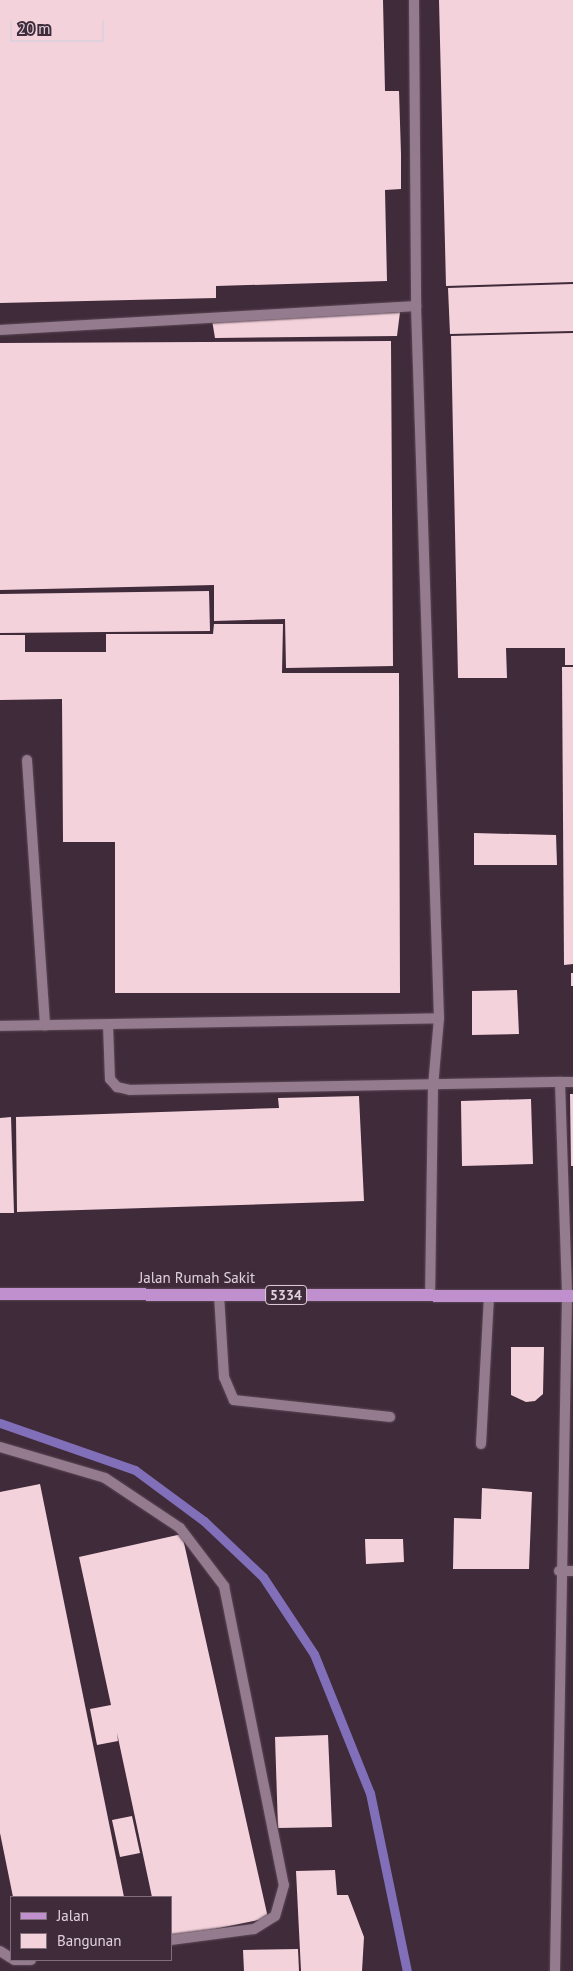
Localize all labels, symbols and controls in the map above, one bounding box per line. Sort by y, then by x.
scale bar [12,10,106,42]
text: 20 m [18,19,51,38]
street label: Jalan Rumah Sakit [139,1269,255,1287]
road number: 5334 [265,1284,307,1306]
legend [10,1896,172,1961]
text: Jalan [57,1906,89,1925]
text: Bangunan [57,1931,121,1950]

